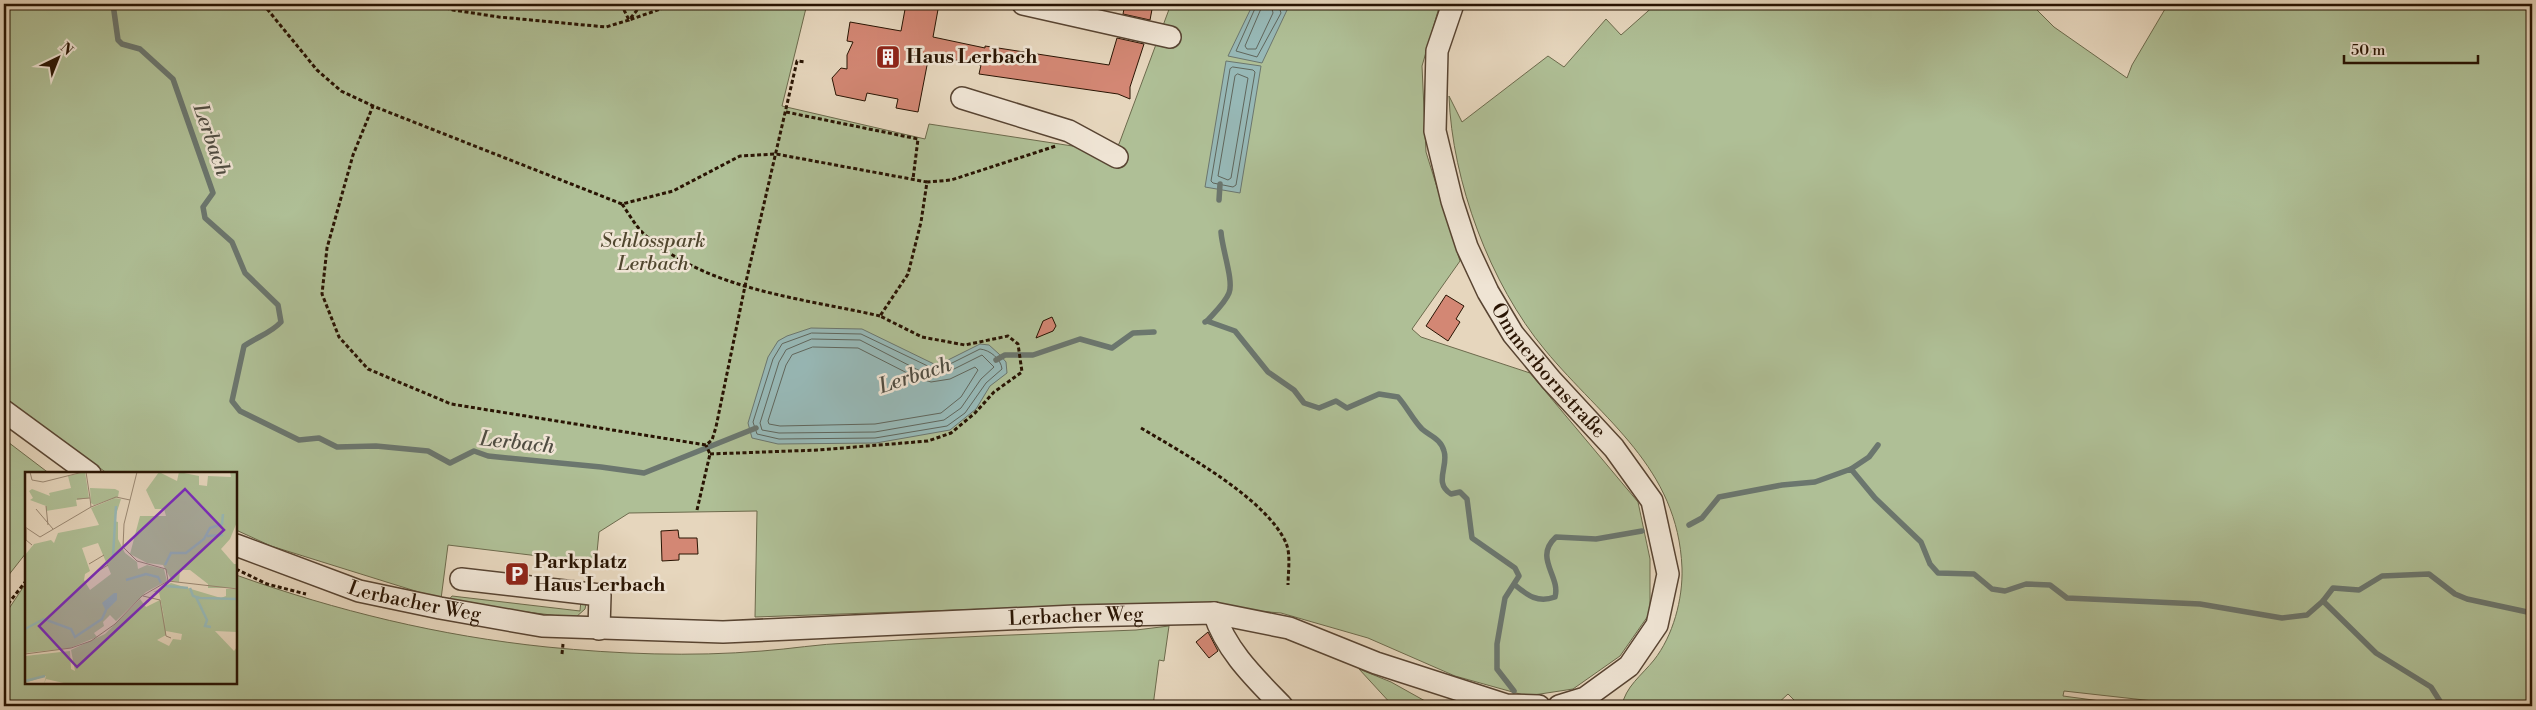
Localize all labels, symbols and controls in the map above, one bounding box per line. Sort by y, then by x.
north arrow [32,32,82,82]
scale bar [2344,32,2477,64]
text: N [56,39,76,60]
text: 50 m [2351,41,2385,60]
building icon: Haus Lerbach [875,44,901,70]
place label: Haus Lerbach [906,45,1038,70]
water label: Lerbach [186,100,236,180]
park label: Schlosspark Lerbach [601,229,705,277]
street label: Ommerbornstraße [1485,298,1611,444]
water label: Lerbach [875,352,955,400]
water label: Lerbach [478,426,556,460]
inset map [25,472,238,685]
place label: Parkplatz Haus Lerbach [534,550,666,598]
parking icon: Parkplatz Haus Lerbach [504,561,530,587]
street label: Lerbacher Weg [344,575,484,628]
street label: Lerbacher Weg [1008,602,1144,632]

